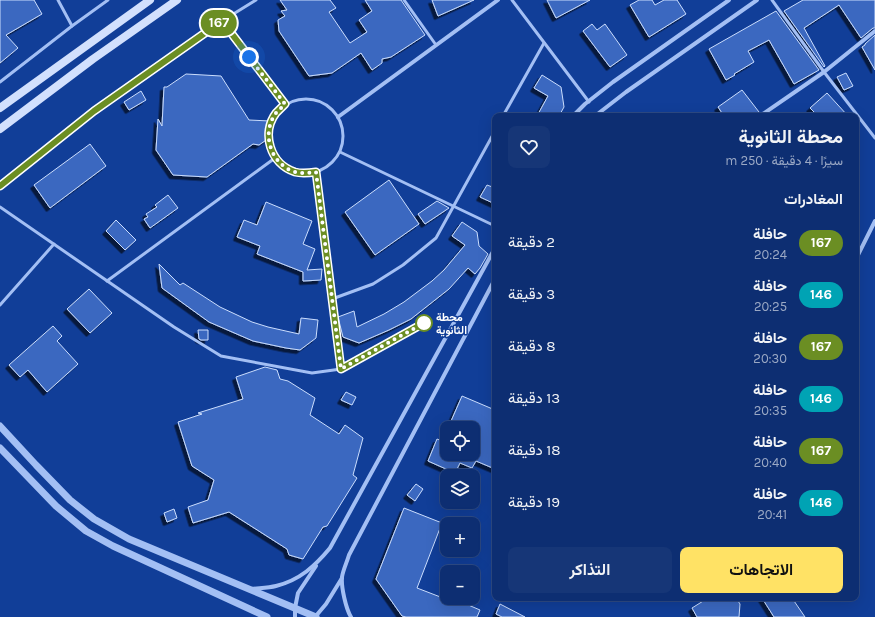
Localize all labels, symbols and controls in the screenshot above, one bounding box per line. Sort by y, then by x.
line badge: 167 [196,10,242,36]
text: 167 [209,14,229,31]
your location [239,47,259,67]
button: heart [508,126,550,168]
text: محطة الثانوية [738,126,843,148]
text: سيرًا · 4 دقيقة · 250 m [725,153,843,168]
text: المغادرات [784,190,843,208]
text: حافلة [753,225,787,243]
text: 2 دقيقة [508,233,555,251]
text: 167 [811,234,831,251]
text: 20:24 [754,247,787,262]
text: حافلة [753,277,787,295]
text: 3 دقيقة [508,285,555,303]
text: 146 [810,286,832,303]
text: 20:25 [754,299,787,314]
place label: محطة الثانوية [436,311,467,337]
marker: محطة الثانوية [415,314,433,332]
text: حافلة [753,329,787,347]
text: 8 دقيقة [508,337,556,355]
text: 167 [811,338,831,355]
text: 20:30 [753,351,787,366]
text: حافلة [753,381,787,399]
text: 13 دقيقة [508,389,560,407]
text: 146 [810,390,832,407]
text: 20:35 [754,403,787,418]
map controls [440,421,480,605]
button: locate [440,421,480,461]
text: حافلة [753,433,787,451]
text: 18 دقيقة [508,441,560,459]
text: 167 [811,442,831,459]
text: 20:40 [754,455,787,470]
button: layers [440,469,480,509]
text: حافلة [753,485,787,503]
text: 19 دقيقة [508,493,560,511]
text: 146 [810,494,832,511]
text: 20:41 [757,507,787,522]
button: + [440,517,480,557]
button: التذاكر [508,547,672,593]
button: الاتجاهات [680,547,843,593]
button: − [440,565,480,605]

